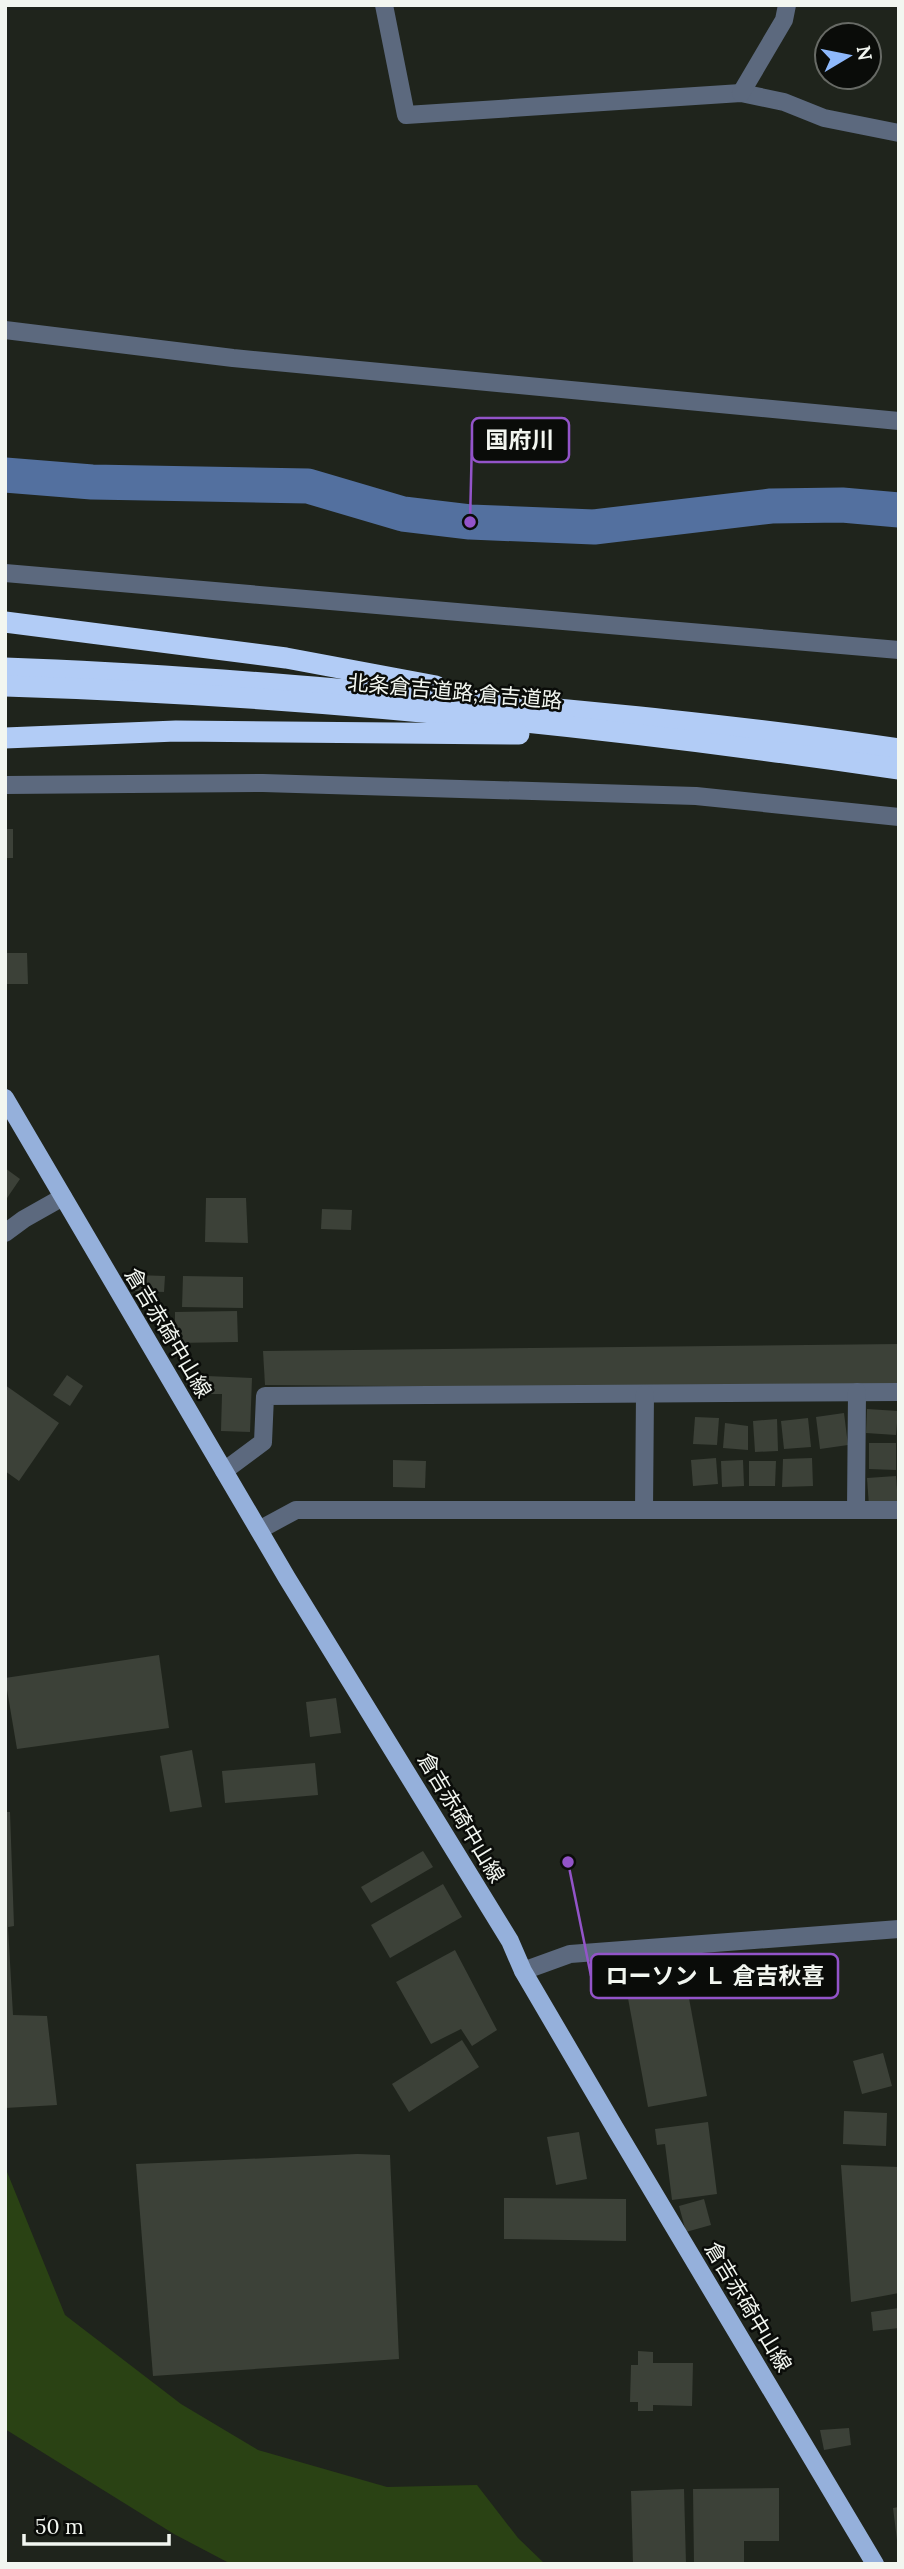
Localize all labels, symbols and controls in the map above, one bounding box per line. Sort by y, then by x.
north arrow [813,21,883,91]
text: N [852,44,878,63]
callout: 国府川 [472,418,569,462]
text: 国府川 [486,425,555,454]
street label: 北条倉吉道路;倉吉道路 [347,669,564,714]
street label: 倉吉赤碕中山線 [119,1263,218,1403]
street label: 倉吉赤碕中山線 [412,1748,511,1888]
callout: ローソン Ｌ 倉吉秋喜 [591,1954,838,1998]
text: ローソン Ｌ 倉吉秋喜 [605,1961,825,1990]
street label: 倉吉赤碕中山線 [699,2237,798,2377]
scale bar [24,2502,170,2546]
text: 50 m [35,2513,84,2540]

